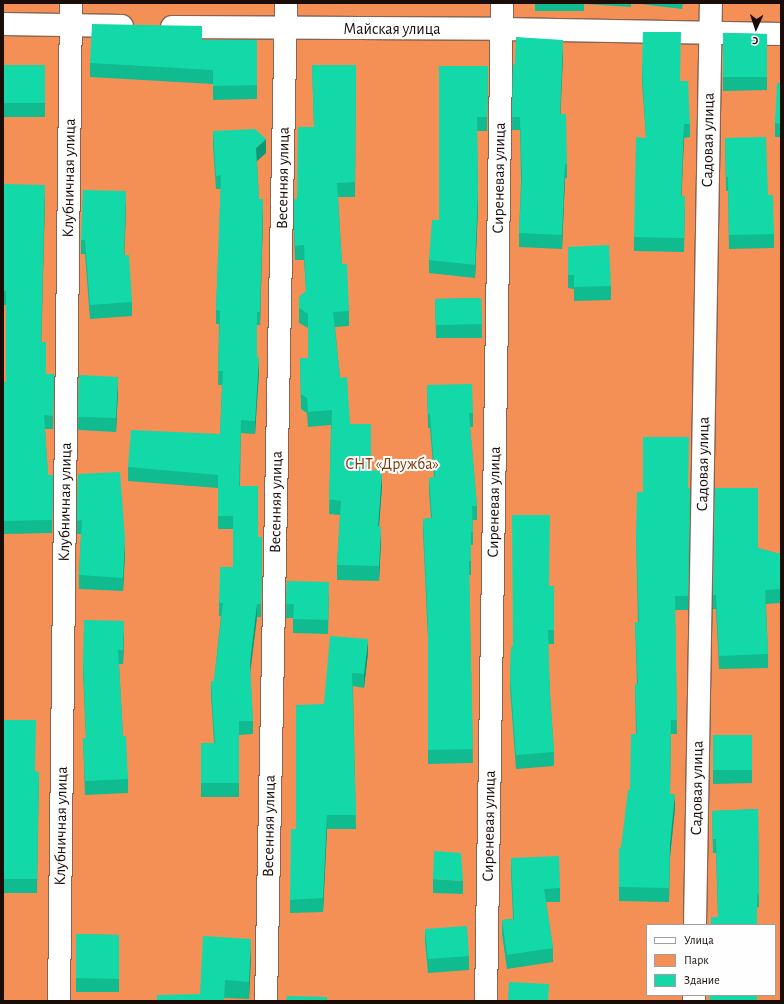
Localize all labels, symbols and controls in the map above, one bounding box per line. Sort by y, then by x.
north arrow [736,8,776,48]
street label: Майская улица [343,19,441,39]
text: С [752,35,759,46]
street label: Садовая улица [698,92,718,188]
street label: Клубничная улица [58,118,80,238]
street label: Сиреневая улица [488,122,510,234]
street label: Весенняя улица [273,127,293,229]
street label: Садовая улица [693,416,713,512]
street label: Клубничная улица [54,442,76,562]
street label: Сиреневая улица [483,446,505,558]
street label: Весенняя улица [266,451,286,553]
park label: СНТ «Дружба» [345,454,439,474]
street label: Садовая улица [687,740,707,836]
street label: Клубничная улица [50,766,72,886]
street label: Сиреневая улица [478,770,500,882]
street label: Весенняя улица [259,775,279,877]
legend [646,924,776,996]
text: Улица [684,934,714,946]
text: Парк [684,954,709,966]
text: Здание [684,974,720,986]

